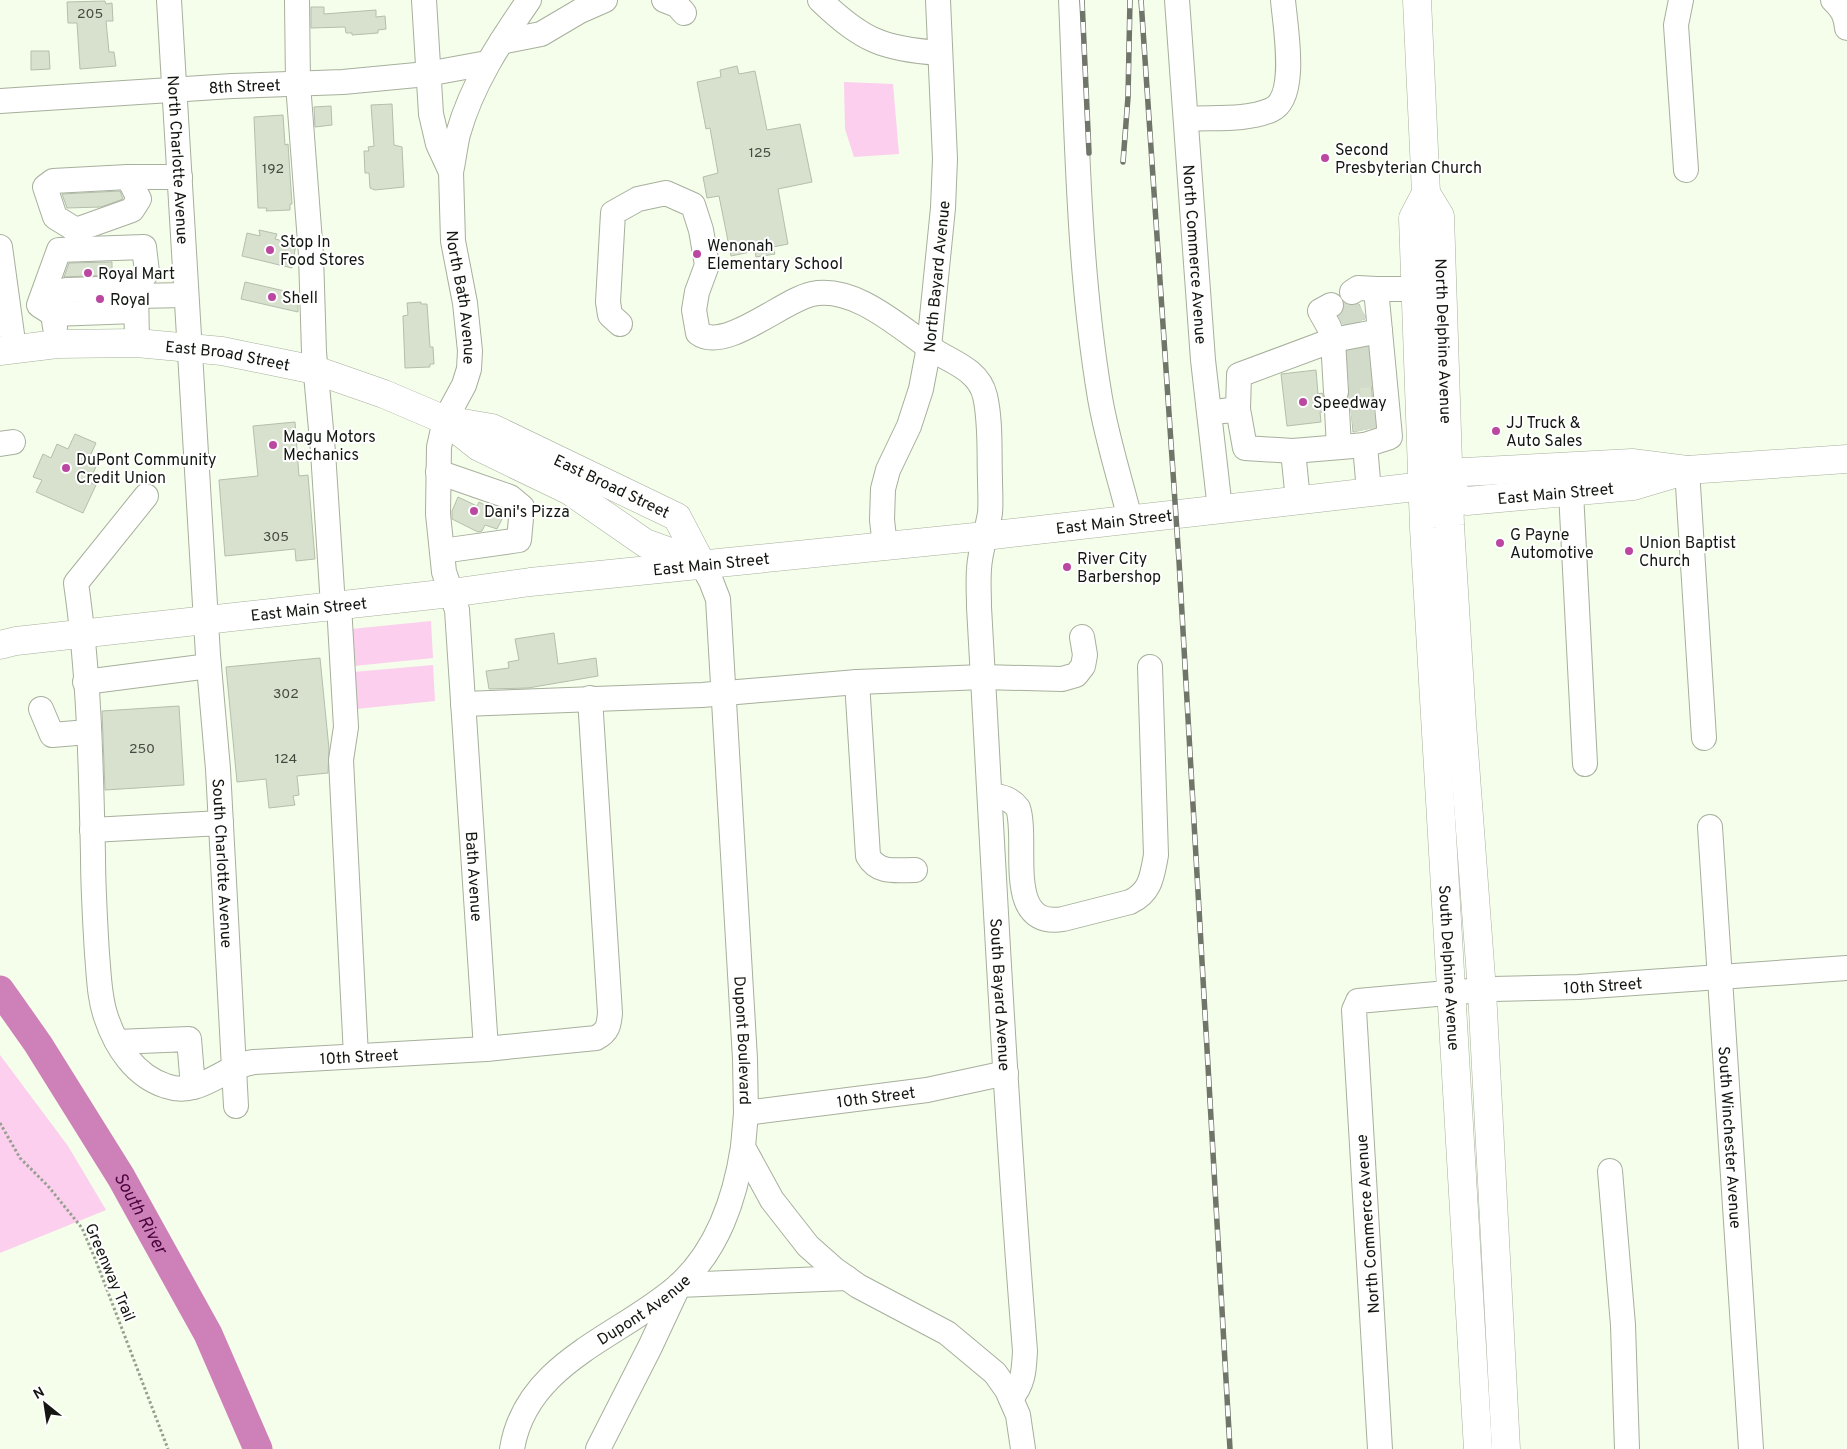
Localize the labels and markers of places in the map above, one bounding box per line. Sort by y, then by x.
place label: Second Presbyterian Church [1335,141,1482,179]
marker: Second Presbyterian Church [1319,152,1331,164]
place label: Stop In Food Stores [280,233,365,271]
place label: Wenonah Elementary School [707,237,843,275]
marker: Stop In Food Stores [264,244,276,256]
marker: Wenonah Elementary School [691,248,703,260]
place label: Royal Mart [98,265,175,285]
marker: Royal Mart [82,267,94,279]
place label: Shell [282,289,318,309]
place label: Royal [110,291,150,311]
marker: Shell [266,291,278,303]
marker: Royal [94,293,106,305]
place label: Speedway [1313,394,1387,414]
marker: Speedway [1297,396,1309,408]
place label: JJ Truck & Auto Sales [1506,414,1583,452]
marker: JJ Truck & Auto Sales [1490,425,1502,437]
place label: Magu Motors Mechanics [283,428,376,466]
marker: Magu Motors Mechanics [267,439,279,451]
place label: DuPont Community Credit Union [76,451,216,489]
marker: DuPont Community Credit Union [60,462,72,474]
place label: Dani's Pizza [484,503,570,523]
marker: Dani's Pizza [468,505,480,517]
place label: G Payne Automotive [1510,526,1594,564]
place label: Union Baptist Church [1639,534,1736,572]
marker: G Payne Automotive [1494,537,1506,549]
marker: Union Baptist Church [1623,545,1635,557]
place label: River City Barbershop [1077,550,1161,588]
marker: River City Barbershop [1061,561,1073,573]

